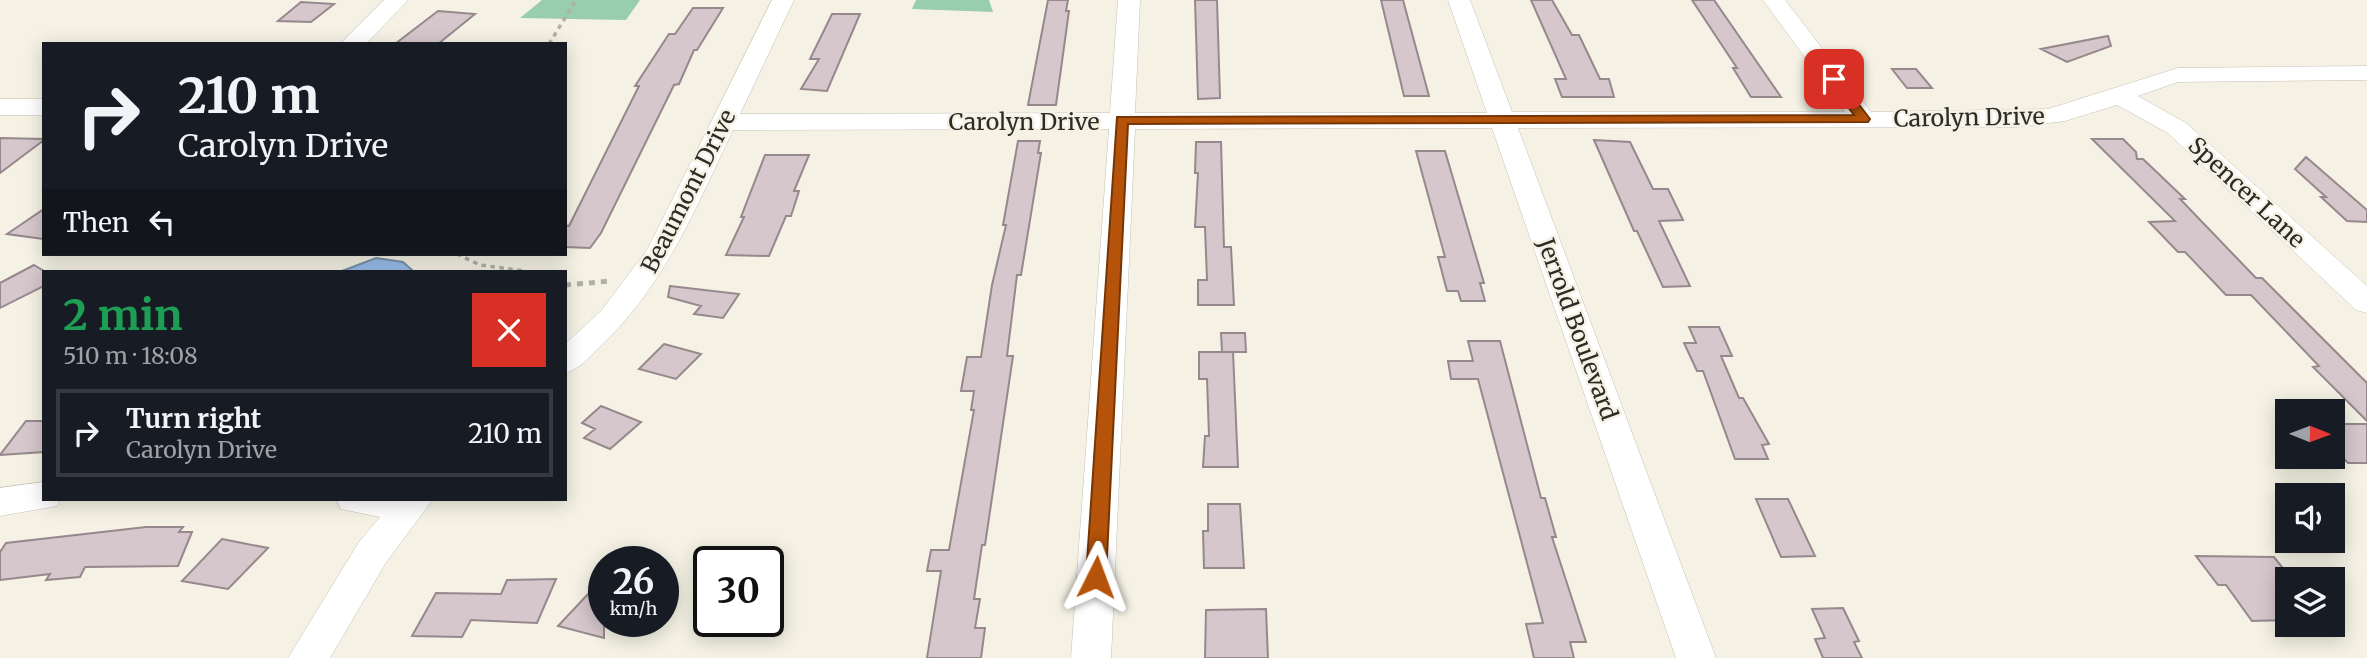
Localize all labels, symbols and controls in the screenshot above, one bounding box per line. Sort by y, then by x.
pin [1804,49,1864,109]
icon: arrive [1815,60,1853,98]
text: 210 m [178,65,319,126]
icon: right [63,70,154,161]
street label: Carolyn Drive [1893,101,2045,133]
street label: Beaumont Drive [634,104,742,278]
street label: Carolyn Drive [948,107,1100,136]
text: Carolyn Drive [178,126,388,166]
street label: Spencer Lane [2183,131,2311,253]
icon: left [143,203,181,241]
text: Then [63,206,129,239]
street label: Jerrold Boulevard [1531,233,1624,424]
text: 2 min [63,289,183,341]
button: close [472,293,546,367]
text: 510 m · 18:08 [63,341,198,370]
north arrow [2275,399,2345,469]
map controls [2275,399,2345,637]
text: Turn right [126,402,261,435]
icon: right [67,414,105,452]
text: 210 m [468,417,542,450]
text: Carolyn Drive [126,435,277,464]
button: sound [2275,483,2345,553]
position arrow [1059,540,1133,614]
speed limit sign: 30 [693,546,784,637]
text: 26 [613,560,654,604]
button: layers [2275,567,2345,637]
text: km/h [610,597,657,620]

